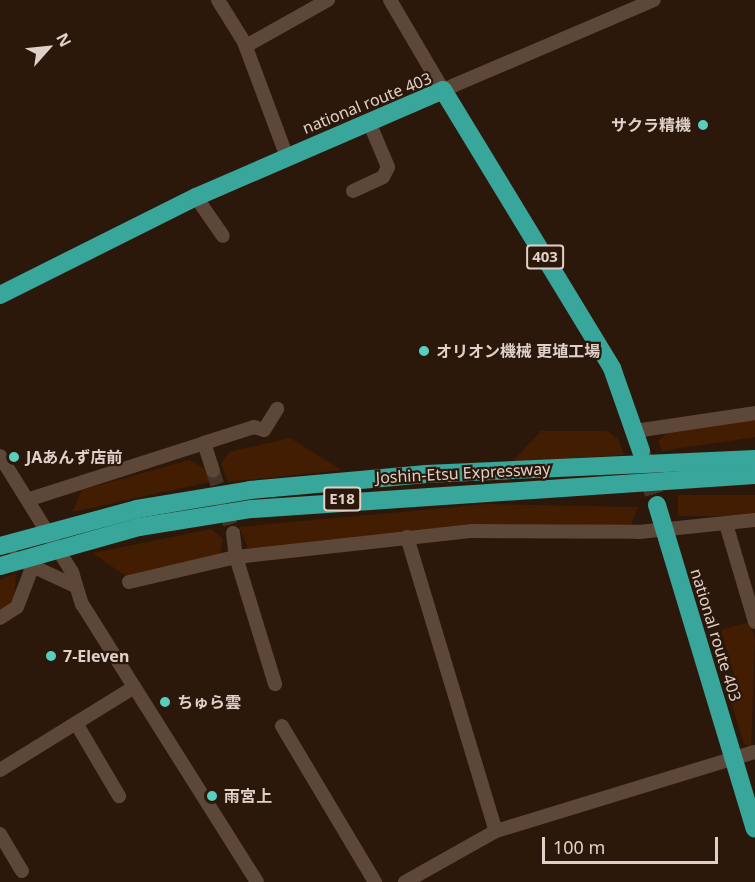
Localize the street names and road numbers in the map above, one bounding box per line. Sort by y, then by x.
street label: national route 403 [299,68,435,138]
road number: 403 [526,245,564,269]
street label: Joshin-Etsu Expressway [375,459,551,487]
road number: E18 [322,487,362,511]
street label: national route 403 [687,566,745,704]

